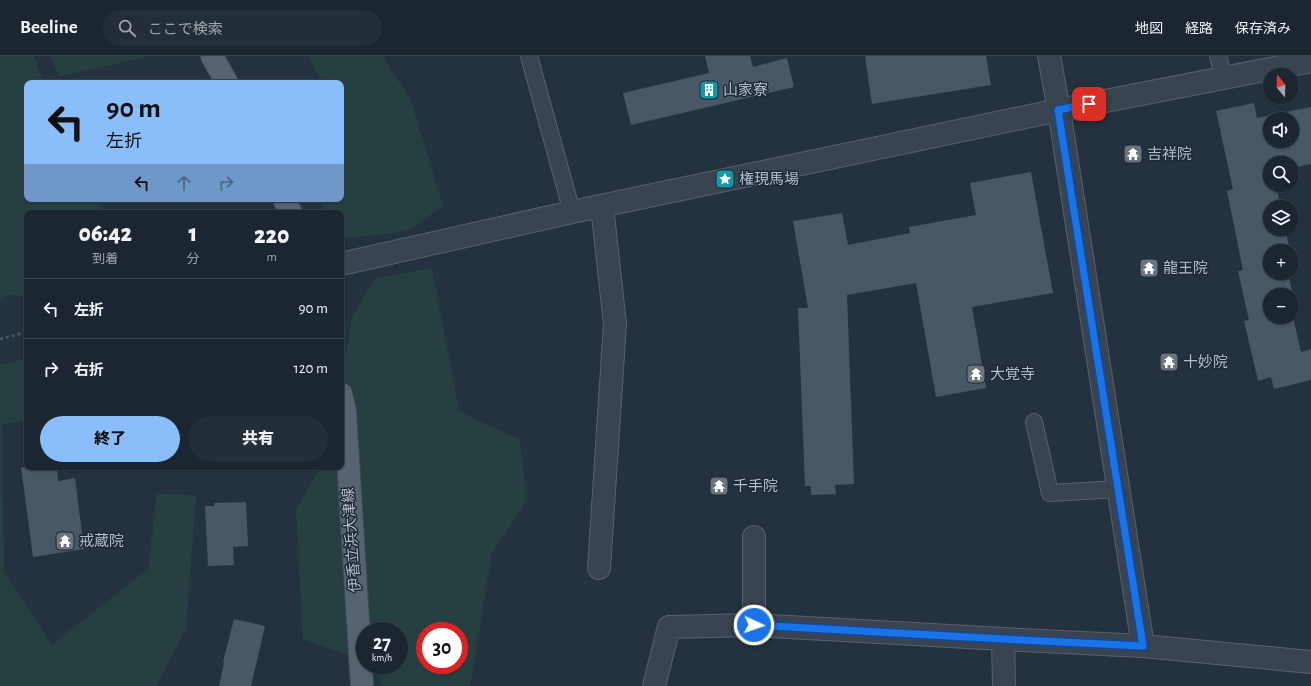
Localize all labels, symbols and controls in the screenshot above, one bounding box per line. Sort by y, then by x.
search box [102,10,382,46]
icon: search [116,17,138,39]
text: Beeline [20,18,78,37]
text: ここで検索 [148,22,223,37]
text: 地図 [1135,22,1163,36]
text: 経路 [1185,22,1213,36]
text: 保存済み [1235,22,1291,36]
north arrow [1263,68,1299,104]
map controls [1263,68,1299,324]
building icon: 山家寮 [698,79,720,101]
place label: 山家寮 [723,82,768,98]
pin [1072,87,1106,121]
icon: arrive [1078,93,1100,115]
text: 90 m [106,95,161,123]
icon: left [40,96,92,148]
button: sound [1263,112,1299,148]
text: 左折 [106,133,142,151]
temple icon: 吉祥院 [1122,143,1144,165]
place label: 吉祥院 [1147,146,1192,162]
button: search [1263,156,1299,192]
place icon: 権現馬場 [714,168,736,190]
place label: 権現馬場 [739,170,799,187]
icon: left [131,172,153,194]
icon: ahead [173,172,195,194]
icon: right [215,172,237,194]
button: layers [1263,200,1299,236]
text: 06:42 [79,222,132,246]
text: 1 [189,222,197,246]
text: 220 [254,224,289,248]
button: + [1263,244,1299,280]
text: m [267,251,277,264]
text: 到着 [92,253,118,266]
text: 分 [187,253,200,266]
temple icon: 龍王院 [1138,257,1160,279]
place label: 龍王院 [1163,260,1208,276]
button: − [1263,288,1299,324]
icon: left [40,298,62,320]
text: 90 m [299,301,328,316]
text: 左折 [74,303,104,318]
temple icon: 十妙院 [1158,351,1180,373]
place label: 十妙院 [1183,354,1228,370]
icon: right [40,358,62,380]
text: 120 m [294,361,328,376]
text: 右折 [74,363,104,378]
temple icon: 大覚寺 [965,363,987,385]
place label: 大覚寺 [990,366,1035,382]
button: 終了 [40,416,180,462]
button: 共有 [188,416,328,462]
temple icon: 千手院 [708,475,730,497]
place label: 千手院 [733,478,778,494]
street label: 伊香立浜大津線 [340,487,363,593]
temple icon: 戒蔵院 [54,530,76,552]
place label: 戒蔵院 [79,533,124,549]
position arrow [733,604,775,646]
speed limit sign: 30 [416,622,468,674]
text: 27 [373,633,391,653]
text: km/h [372,653,392,663]

